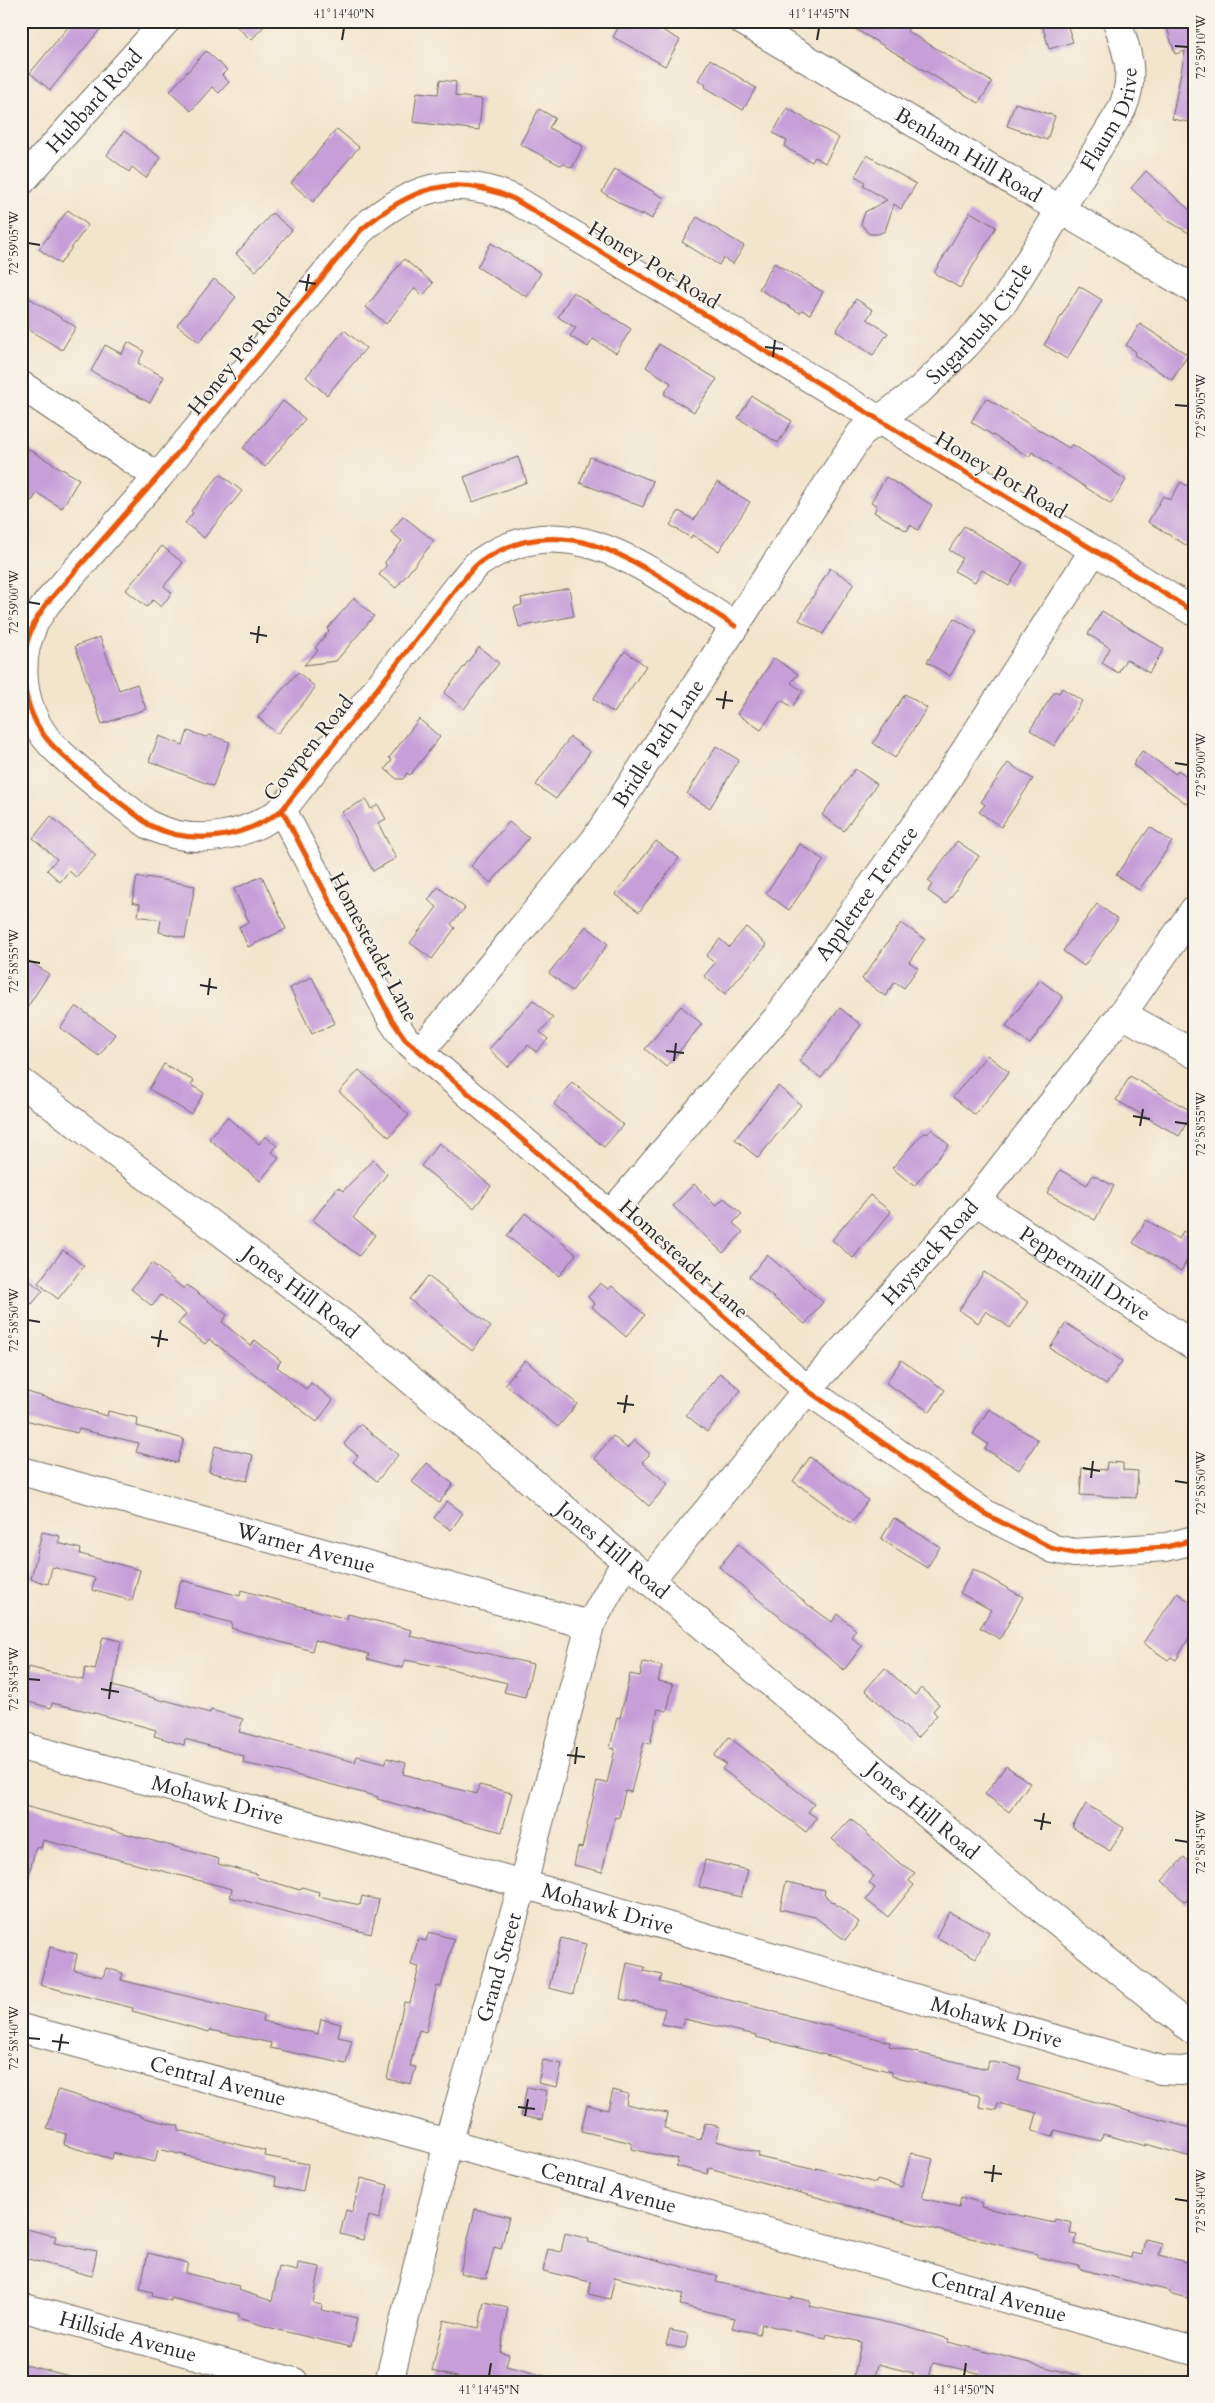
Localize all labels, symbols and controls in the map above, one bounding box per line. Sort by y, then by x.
text: 41°14'40"N [314,6,375,22]
text: 41°14'45"N [789,6,850,22]
text: 72°59'10"W [1193,14,1209,79]
street label: Hubbard Road [40,43,149,160]
street label: Flaum Drive [1074,67,1145,176]
street label: Benham Hill Road [889,100,1047,210]
text: 72°59'05"W [6,210,22,275]
street label: Honey Pot Road [582,215,725,316]
street label: Sugarbush Circle [920,257,1039,391]
street label: Honey Pot Road [181,287,298,421]
text: 72°59'05"W [1193,373,1209,438]
street label: Honey Pot Road [929,425,1072,526]
text: 72°59'00"W [6,569,22,634]
street label: Bridle Path Lane [606,673,711,813]
street label: Cowpen Road [257,689,360,807]
text: 72°59'00"W [1193,732,1209,797]
street label: Appletree Terrace [809,820,925,967]
street label: Homesteader Lane [322,867,425,1027]
text: 72°58'55"W [6,928,22,993]
text: 72°58'55"W [1193,1091,1209,1156]
street label: Homesteader Lane [612,1193,755,1326]
street label: Haystack Road [875,1193,986,1312]
street label: Peppermill Drive [1013,1220,1156,1328]
street label: Jones Hill Road [234,1237,365,1345]
text: 72°58'50"W [6,1287,22,1352]
text: 72°58'50"W [1193,1450,1209,1515]
street label: Jones Hill Road [548,1493,675,1606]
street label: Warner Avenue [232,1516,378,1581]
text: 72°58'45"W [6,1646,22,1711]
street label: Jones Hill Road [858,1753,985,1867]
street label: Mohawk Drive [148,1769,287,1833]
text: 72°58'45"W [1193,1809,1209,1874]
street label: Mohawk Drive [538,1876,677,1942]
street label: Grand Street [470,1909,529,2026]
street label: Mohawk Drive [927,1990,1066,2056]
text: 72°58'40"W [6,2005,22,2070]
street label: Central Avenue [146,2049,289,2114]
street label: Central Avenue [537,2156,680,2221]
text: 72°58'40"W [1193,2168,1209,2233]
street label: Central Avenue [927,2264,1070,2330]
street label: Hillside Avenue [56,2304,200,2370]
text: 41°14'45"N [459,2382,520,2398]
text: 41°14'50"N [934,2382,995,2398]

